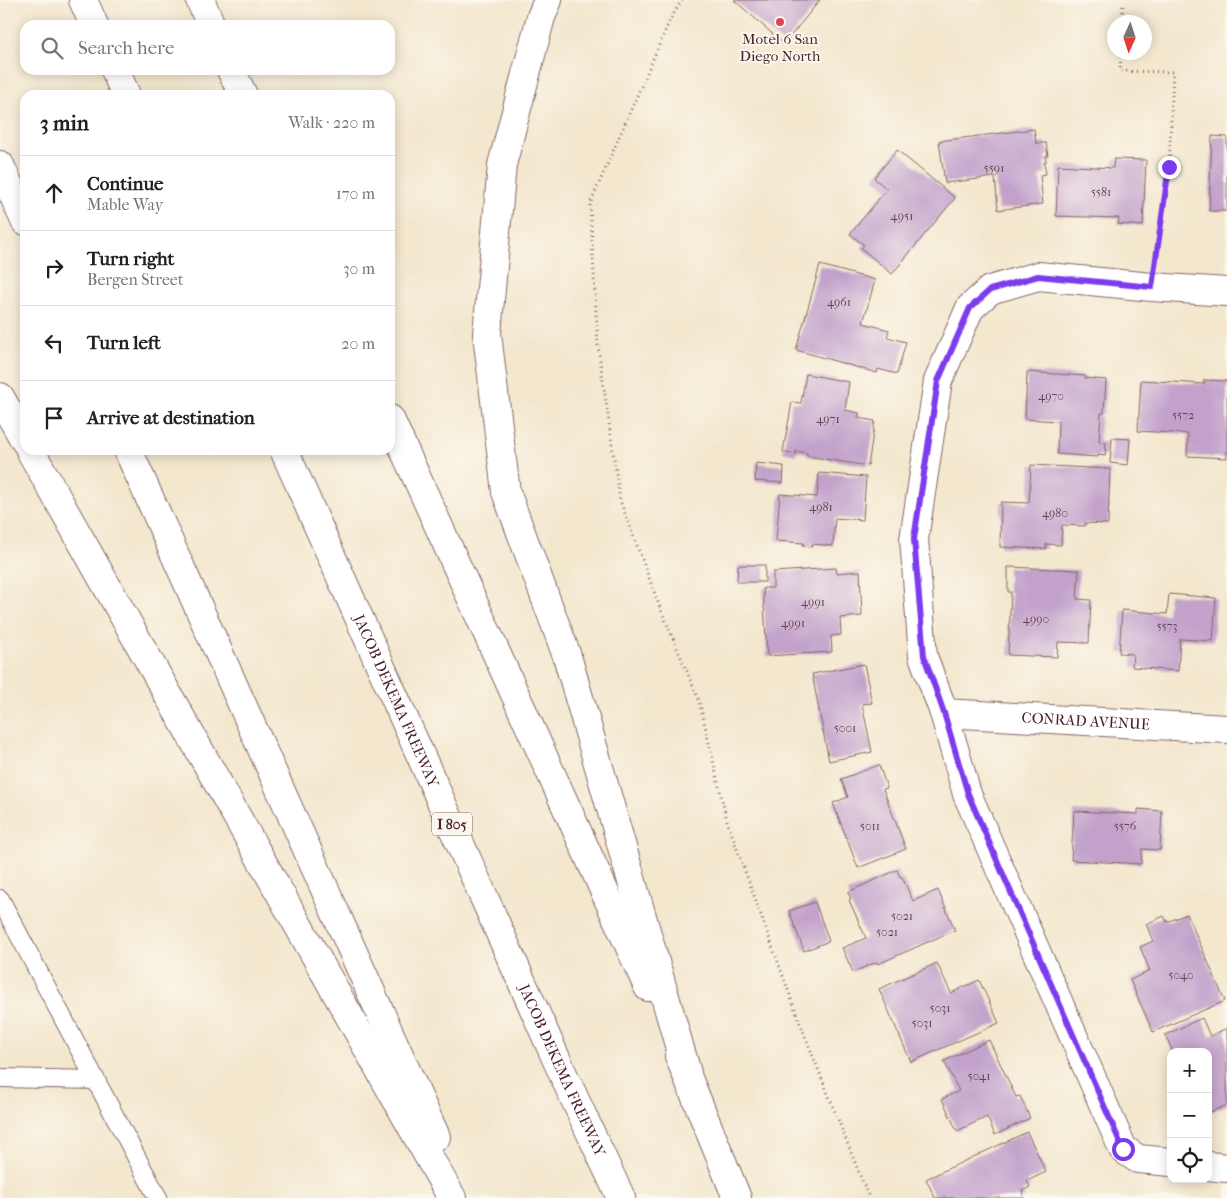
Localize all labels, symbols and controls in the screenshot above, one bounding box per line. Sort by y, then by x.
north arrow [1107,15,1152,60]
marker: Motel 6 San Diego North [774,16,786,28]
search box [20,20,395,75]
place label: Motel 6 San Diego North [740,30,821,65]
icon: search [38,34,66,62]
text: Search here [78,37,174,59]
text: 3 min [40,111,89,135]
text: Walk · 220 m [288,113,375,132]
route end [1158,156,1181,179]
house number: 5591 [984,161,1004,175]
text: Continue [87,173,163,195]
icon: ahead [40,179,68,207]
text: 170 m [336,184,375,203]
house number: 5581 [1091,185,1111,199]
text: Mable Way [87,195,163,214]
house number: 4951 [891,209,913,223]
text: Turn right [87,248,174,270]
icon: right [40,254,68,282]
text: 30 m [343,259,375,278]
text: Bergen Street [87,270,183,289]
house number: 4961 [827,295,851,309]
icon: left [40,329,68,357]
text: Turn left [87,332,161,354]
text: 20 m [341,334,375,353]
house number: 4970 [1038,389,1064,403]
icon: arrive [40,404,68,432]
text: Arrive at destination [87,407,255,429]
house number: 5572 [1172,408,1194,422]
house number: 4971 [816,412,840,426]
house number: 4981 [809,500,833,514]
house number: 4980 [1042,506,1068,520]
house number: 4991 [801,595,825,609]
street label: JACOB DEKEMA FREEWAY [349,611,443,791]
house number: 4990 [1023,612,1049,626]
house number: 4991 [781,616,805,630]
house number: 5573 [1156,619,1178,633]
street label: CONRAD AVENUE [1021,708,1150,734]
house number: 5001 [834,721,856,735]
road number: I 805 [432,812,472,836]
house number: 5011 [860,819,880,833]
house number: 5576 [1114,819,1137,833]
house number: 5021 [891,909,913,923]
house number: 5021 [876,925,898,939]
house number: 5040 [1168,968,1194,982]
street label: JACOB DEKEMA FREEWAY [515,981,610,1160]
house number: 5031 [930,1001,950,1015]
house number: 5031 [912,1016,932,1030]
map controls [1167,1048,1212,1183]
button: + [1167,1048,1212,1093]
house number: 5041 [967,1069,991,1083]
button: − [1167,1093,1212,1138]
route start [1112,1138,1135,1161]
button: locate [1167,1138,1212,1183]

